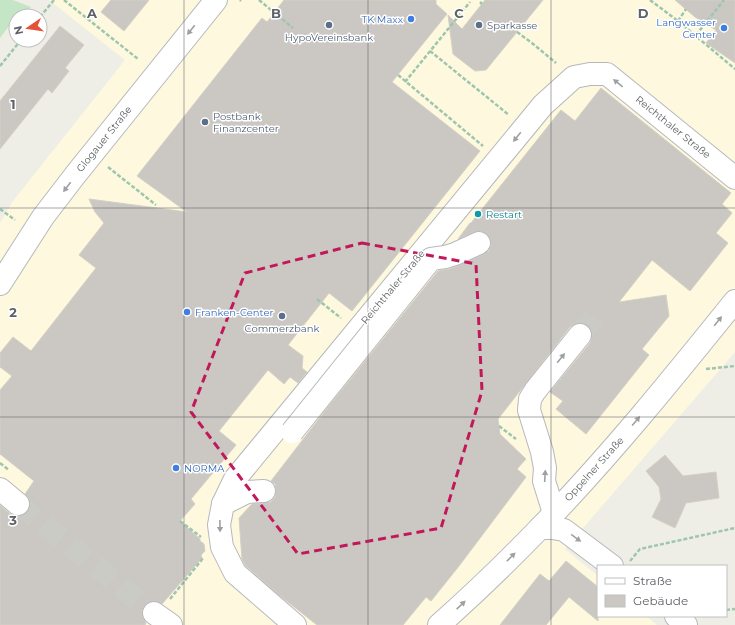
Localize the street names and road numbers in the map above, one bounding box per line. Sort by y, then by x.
street label: Reichthaler Straße [633,93,713,161]
street label: Glogauer Straße [73,103,135,175]
street label: Reichthaler Straße [358,247,428,327]
street label: Oppelner Straße [562,434,626,504]

